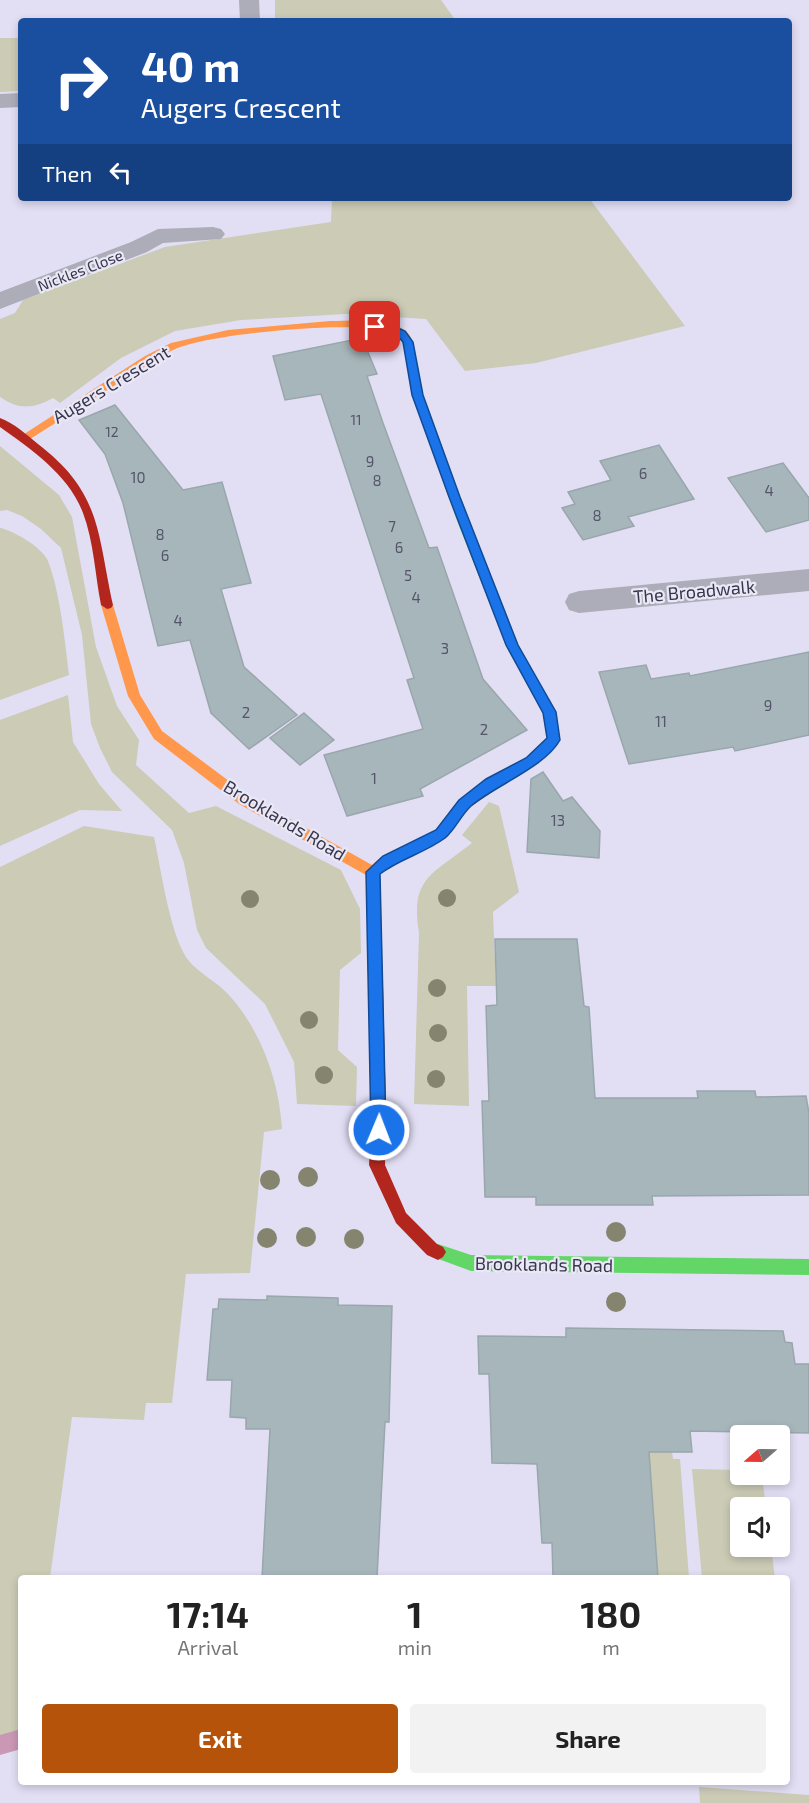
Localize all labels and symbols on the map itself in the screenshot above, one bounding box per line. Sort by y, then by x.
street label: Nickles Close [35,245,125,295]
pin [349,301,400,352]
street label: Augers Crescent [48,340,174,428]
house number: 11 [350,411,362,428]
house number: 12 [105,423,119,440]
house number: 9 [366,452,374,470]
house number: 6 [639,464,647,482]
house number: 10 [130,468,146,486]
house number: 8 [372,471,382,489]
house number: 4 [764,481,774,499]
house number: 8 [592,506,602,524]
house number: 7 [388,517,396,535]
house number: 8 [155,525,165,543]
house number: 6 [395,538,403,556]
house number: 6 [161,546,169,564]
house number: 5 [404,566,412,584]
street label: The Broadwalk [632,575,756,607]
house number: 4 [411,588,421,606]
house number: 4 [173,611,183,629]
house number: 3 [441,639,449,657]
house number: 9 [764,696,772,714]
house number: 2 [242,703,250,721]
house number: 11 [655,712,667,730]
house number: 2 [480,720,488,738]
house number: 1 [371,769,377,787]
street label: Brooklands Road [220,775,350,865]
house number: 13 [551,811,565,829]
position arrow [347,1098,411,1162]
street label: Brooklands Road [475,1252,613,1276]
north arrow [730,1425,790,1485]

